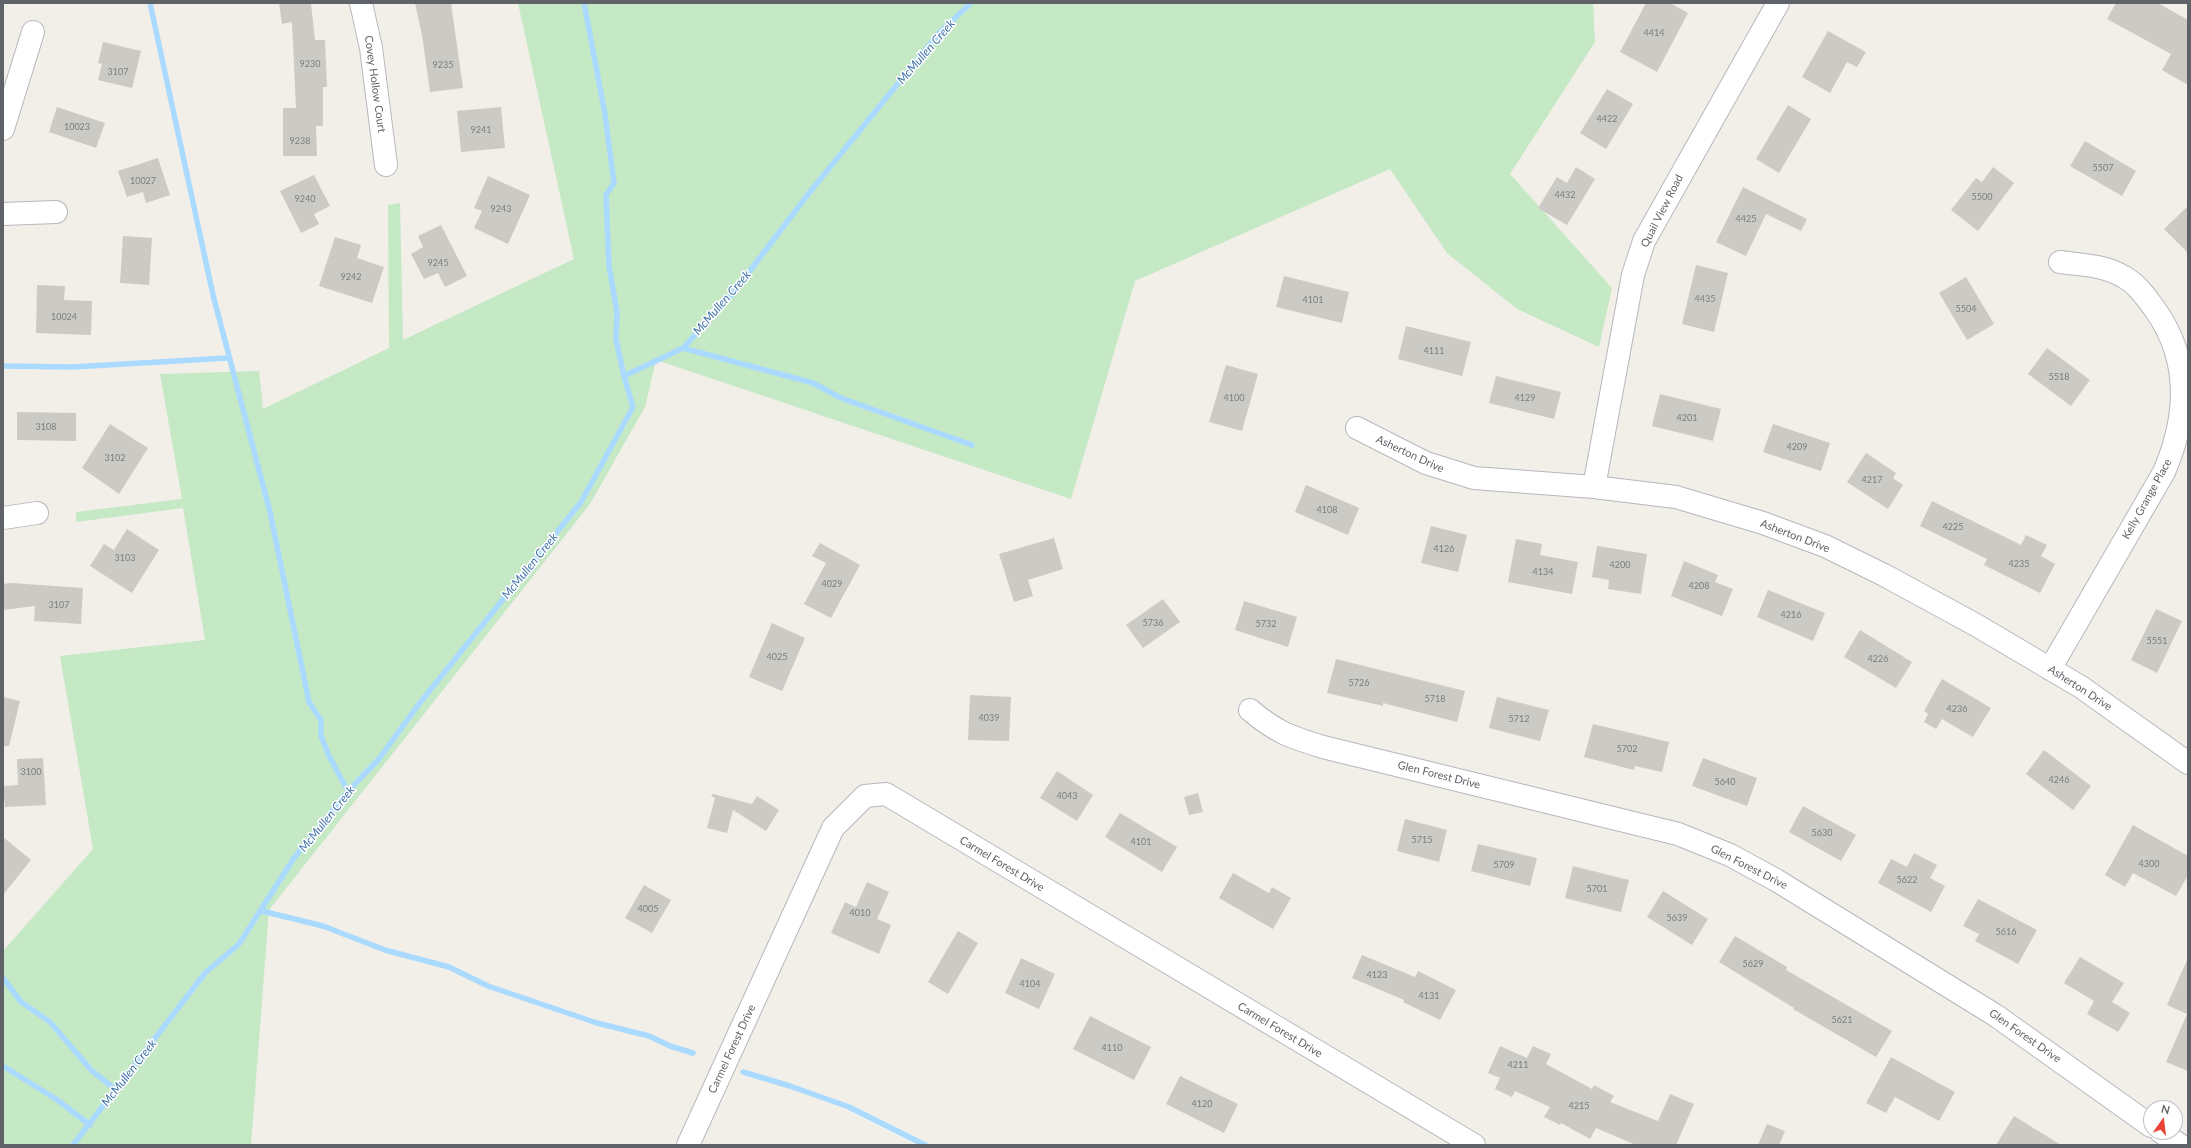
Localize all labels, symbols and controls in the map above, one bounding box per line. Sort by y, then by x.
water label: McMullen Creek [894,17,958,87]
house number: 4414 [1644,28,1664,38]
street label: Covey Hollow Court [362,35,388,133]
house number: 9230 [300,59,320,69]
house number: 9235 [433,60,453,70]
house number: 3107 [108,67,128,77]
house number: 4422 [1597,114,1617,124]
house number: 10023 [64,122,90,132]
house number: 9241 [471,125,491,135]
house number: 9238 [290,136,310,146]
house number: 5507 [2093,163,2113,173]
street label: Quail View Road [1638,172,1686,250]
house number: 10027 [130,176,156,186]
house number: 4432 [1555,190,1575,200]
house number: 5500 [1972,192,1992,202]
house number: 9240 [295,194,315,204]
house number: 9243 [491,204,511,214]
house number: 4425 [1736,214,1756,224]
house number: 9245 [428,258,448,268]
water label: McMullen Creek [690,268,754,338]
house number: 9242 [341,272,361,282]
house number: 4435 [1695,294,1715,304]
house number: 4101 [1303,295,1323,305]
house number: 5504 [1956,304,1976,314]
house number: 10024 [51,312,77,322]
house number: 4111 [1424,346,1444,356]
house number: 5518 [2049,372,2069,382]
house number: 4100 [1224,393,1244,403]
house number: 4129 [1515,393,1535,403]
house number: 4201 [1677,413,1697,423]
house number: 3108 [36,422,56,432]
street label: Asherton Drive [1374,432,1446,476]
house number: 4209 [1787,442,1807,452]
house number: 3102 [105,453,125,463]
street label: Kelly Grange Place [2119,457,2175,541]
house number: 4217 [1862,475,1882,485]
house number: 4108 [1317,505,1337,515]
street label: Asherton Drive [1758,517,1832,555]
house number: 4225 [1943,522,1963,532]
water label: McMullen Creek [499,530,561,602]
house number: 4126 [1434,544,1454,554]
house number: 3103 [115,553,135,563]
house number: 4235 [2009,559,2029,569]
house number: 4200 [1610,560,1630,570]
house number: 4134 [1533,567,1553,577]
house number: 4029 [822,579,842,589]
house number: 4208 [1689,581,1709,591]
house number: 3107 [49,600,69,610]
house number: 4216 [1781,610,1801,620]
house number: 5736 [1143,618,1163,628]
house number: 5732 [1256,619,1276,629]
house number: 5551 [2147,636,2167,646]
house number: 4025 [767,652,787,662]
house number: 4226 [1868,654,1888,664]
street label: Asherton Drive [2046,662,2114,714]
house number: 5726 [1349,678,1369,688]
house number: 5718 [1425,694,1445,704]
house number: 4236 [1947,704,1967,714]
house number: 4039 [979,713,999,723]
house number: 5712 [1509,714,1529,724]
house number: 5702 [1617,744,1637,754]
street label: Glen Forest Drive [1396,758,1482,792]
house number: 3100 [21,767,41,777]
house number: 4246 [2049,775,2069,785]
house number: 5640 [1715,777,1735,787]
water label: McMullen Creek [296,783,358,855]
house number: 4043 [1057,791,1077,801]
house number: 5630 [1812,828,1832,838]
street label: Carmel Forest Drive [957,834,1047,894]
house number: 5715 [1412,835,1432,845]
house number: 4101 [1131,837,1151,847]
street label: Glen Forest Drive [1708,842,1790,892]
house number: 4300 [2139,859,2159,869]
house number: 5709 [1494,860,1514,870]
house number: 5622 [1897,875,1917,885]
house number: 5701 [1587,884,1607,894]
house number: 4005 [638,904,658,914]
house number: 4010 [850,908,870,918]
house number: 5639 [1667,913,1687,923]
house number: 5616 [1996,927,2016,937]
house number: 5629 [1743,959,1763,969]
house number: 4123 [1367,970,1387,980]
house number: 4104 [1020,979,1040,989]
house number: 4131 [1419,991,1439,1001]
street label: Carmel Forest Drive [1235,1000,1325,1060]
street label: Carmel Forest Drive [706,1003,758,1095]
street label: Glen Forest Drive [1987,1006,2063,1066]
house number: 5621 [1832,1015,1852,1025]
water label: McMullen Creek [98,1037,160,1109]
house number: 4110 [1102,1043,1122,1053]
house number: 4211 [1508,1060,1528,1070]
house number: 4120 [1192,1099,1212,1109]
north arrow [2143,1100,2183,1140]
house number: 4215 [1569,1101,1589,1111]
text: N [2160,1102,2171,1116]

